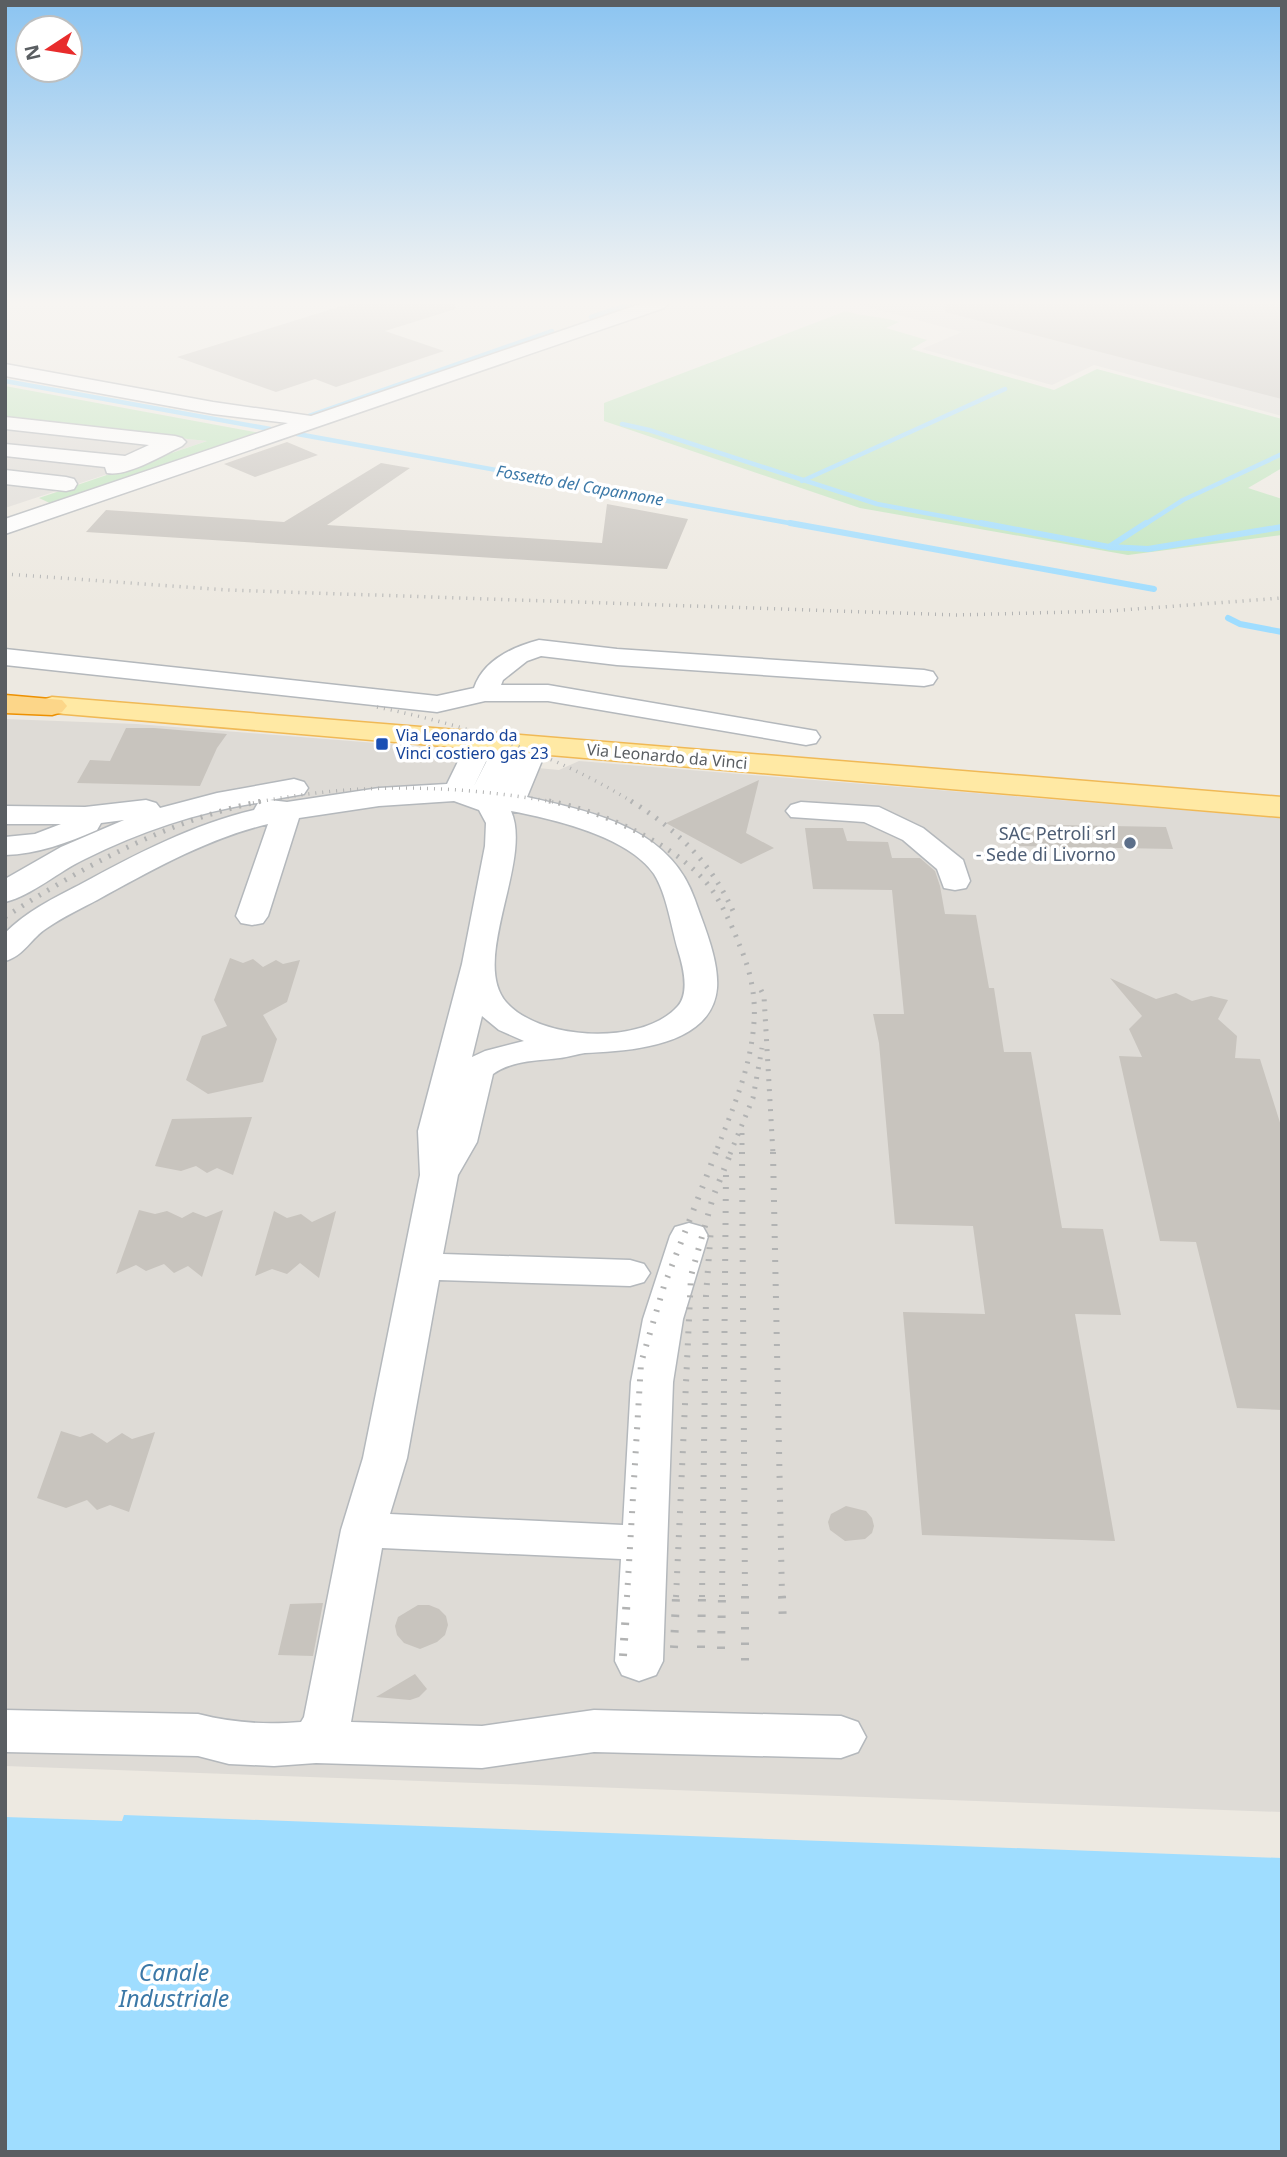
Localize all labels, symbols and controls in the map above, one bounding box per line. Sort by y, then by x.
north arrow [14,14,84,84]
text: N [18,42,47,63]
water label: Fossetto del Capannone [495,459,665,511]
place label: Via Leonardo da Vinci costiero gas 23 [396,724,549,764]
marker: Via Leonardo da Vinci costiero gas 23 [374,736,390,752]
street label: Via Leonardo da Vinci [586,738,748,774]
place label: SAC Petroli srl - Sede di Livorno [976,821,1116,866]
marker: SAC Petroli srl - Sede di Livorno [1122,835,1138,851]
water label: Canale Industriale [118,1956,229,2014]

